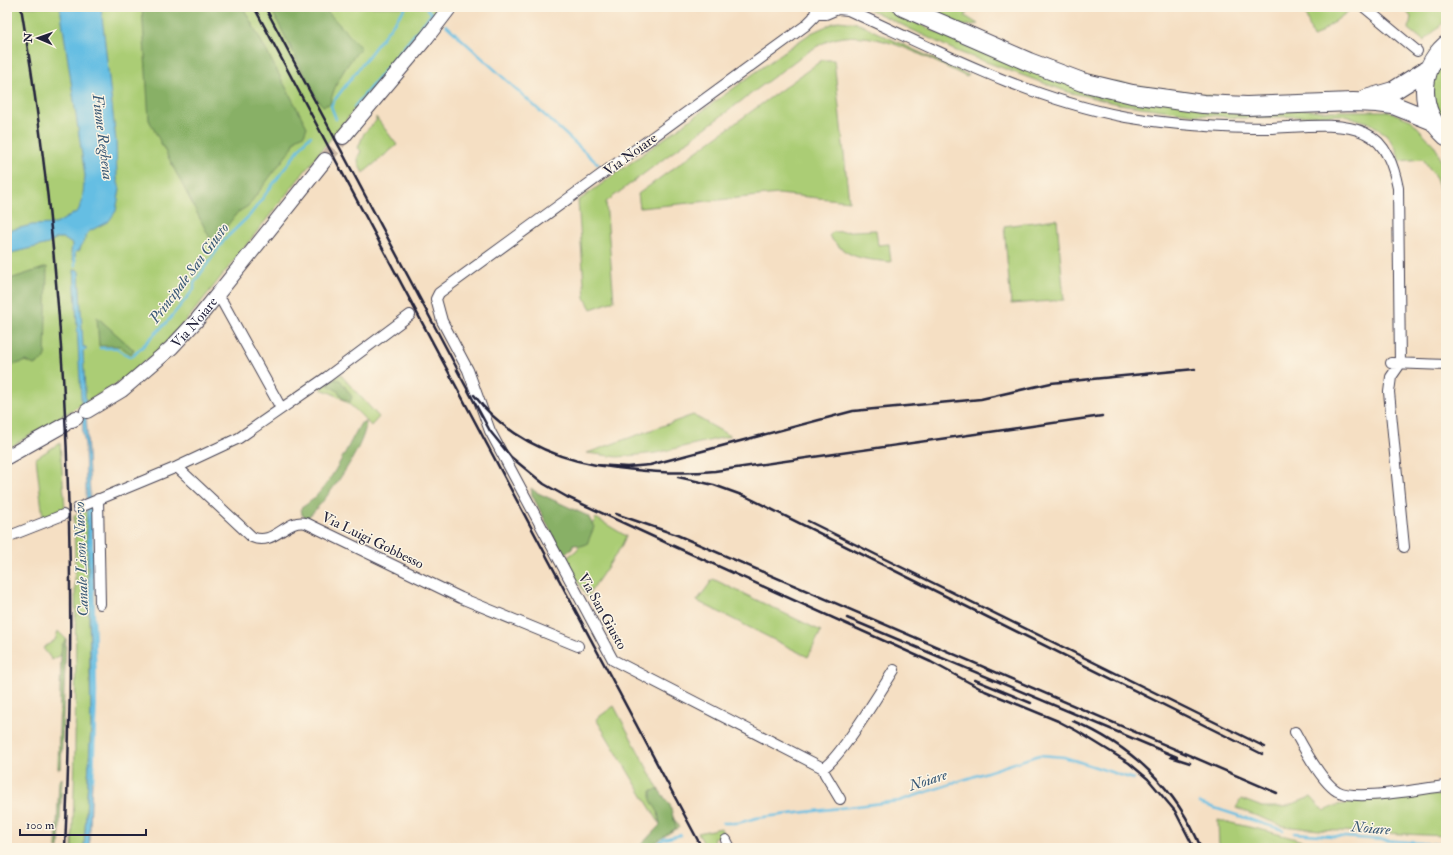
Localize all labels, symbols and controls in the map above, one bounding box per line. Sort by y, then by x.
north arrow [18,18,58,58]
text: N [22,31,35,44]
water label: Fiume Reghena [88,92,117,181]
street label: Via Noiare [600,129,660,179]
water label: Principale San Giusto [145,219,233,328]
street label: Via Noiare [168,294,221,351]
water label: Canale Lison Nuovo [70,501,93,617]
street label: Via Luigi Gobbesso [319,508,427,573]
street label: Via San Giusto [575,570,631,653]
water label: Noiare [906,765,951,796]
scale bar [20,811,146,837]
water label: Noiare [1350,817,1392,840]
text: 100 m [26,818,55,833]

